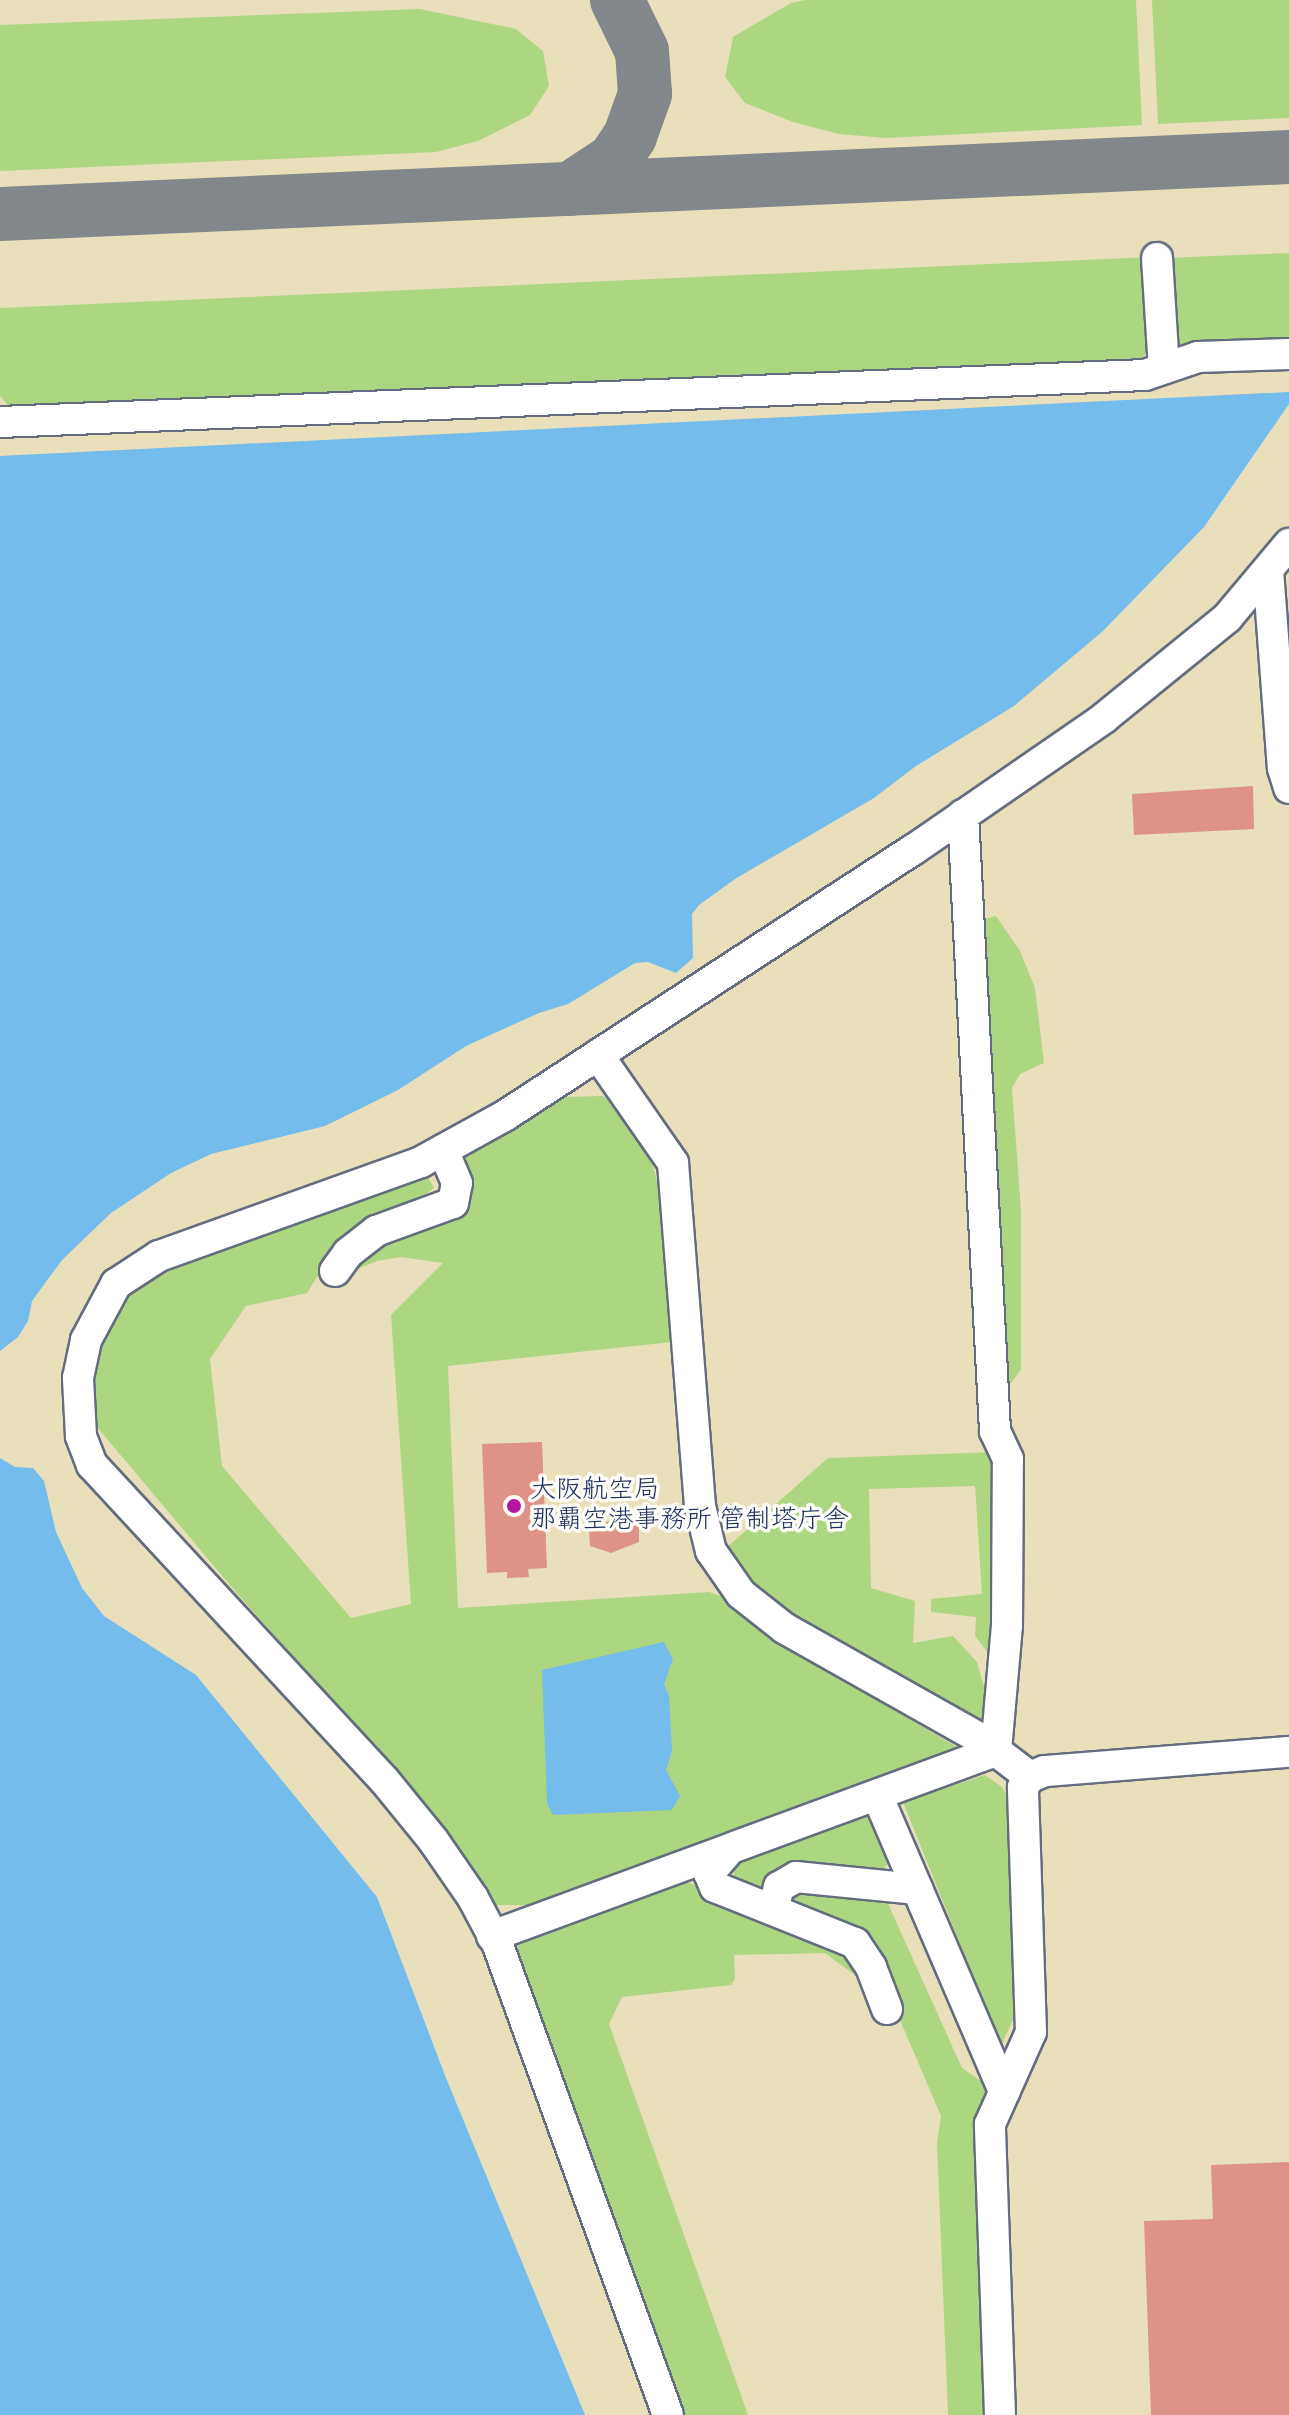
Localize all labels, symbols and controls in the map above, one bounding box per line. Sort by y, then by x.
place label: 大阪航空局 那覇空港事務所 管制塔庁舎 [530,1475,849,1536]
marker: 大阪航空局 那覇空港事務所 管制塔庁舎 [505,1497,523,1515]

